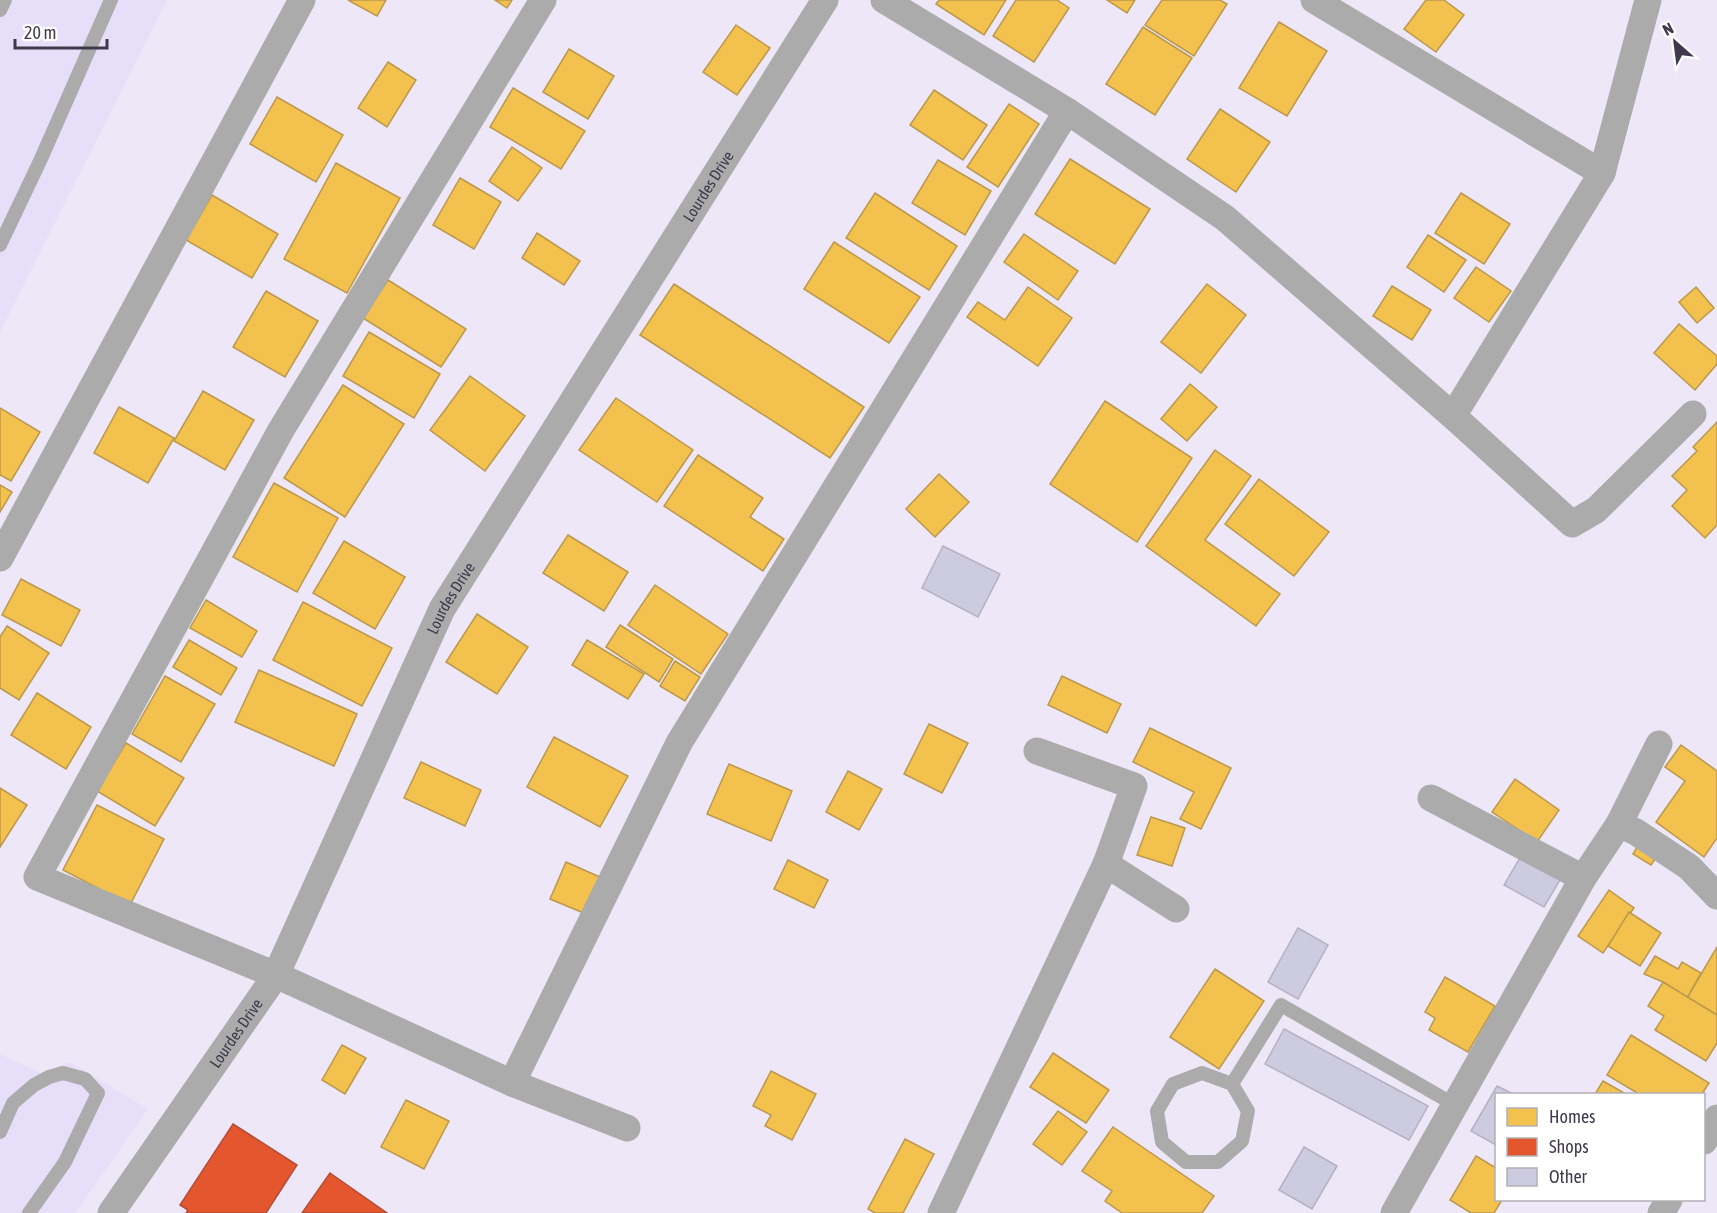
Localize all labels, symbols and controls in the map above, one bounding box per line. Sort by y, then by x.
scale bar [15,12,106,50]
north arrow [1645,12,1705,72]
text: N [1660,19,1676,39]
text: 20 m [24,22,56,43]
street label: Lourdes Drive [679,147,737,225]
street label: Lourdes Drive [423,559,478,637]
street label: Lourdes Drive [206,995,266,1071]
legend [1495,1093,1705,1201]
text: Homes [1549,1106,1595,1127]
text: Shops [1549,1136,1589,1157]
text: Other [1549,1166,1588,1187]

